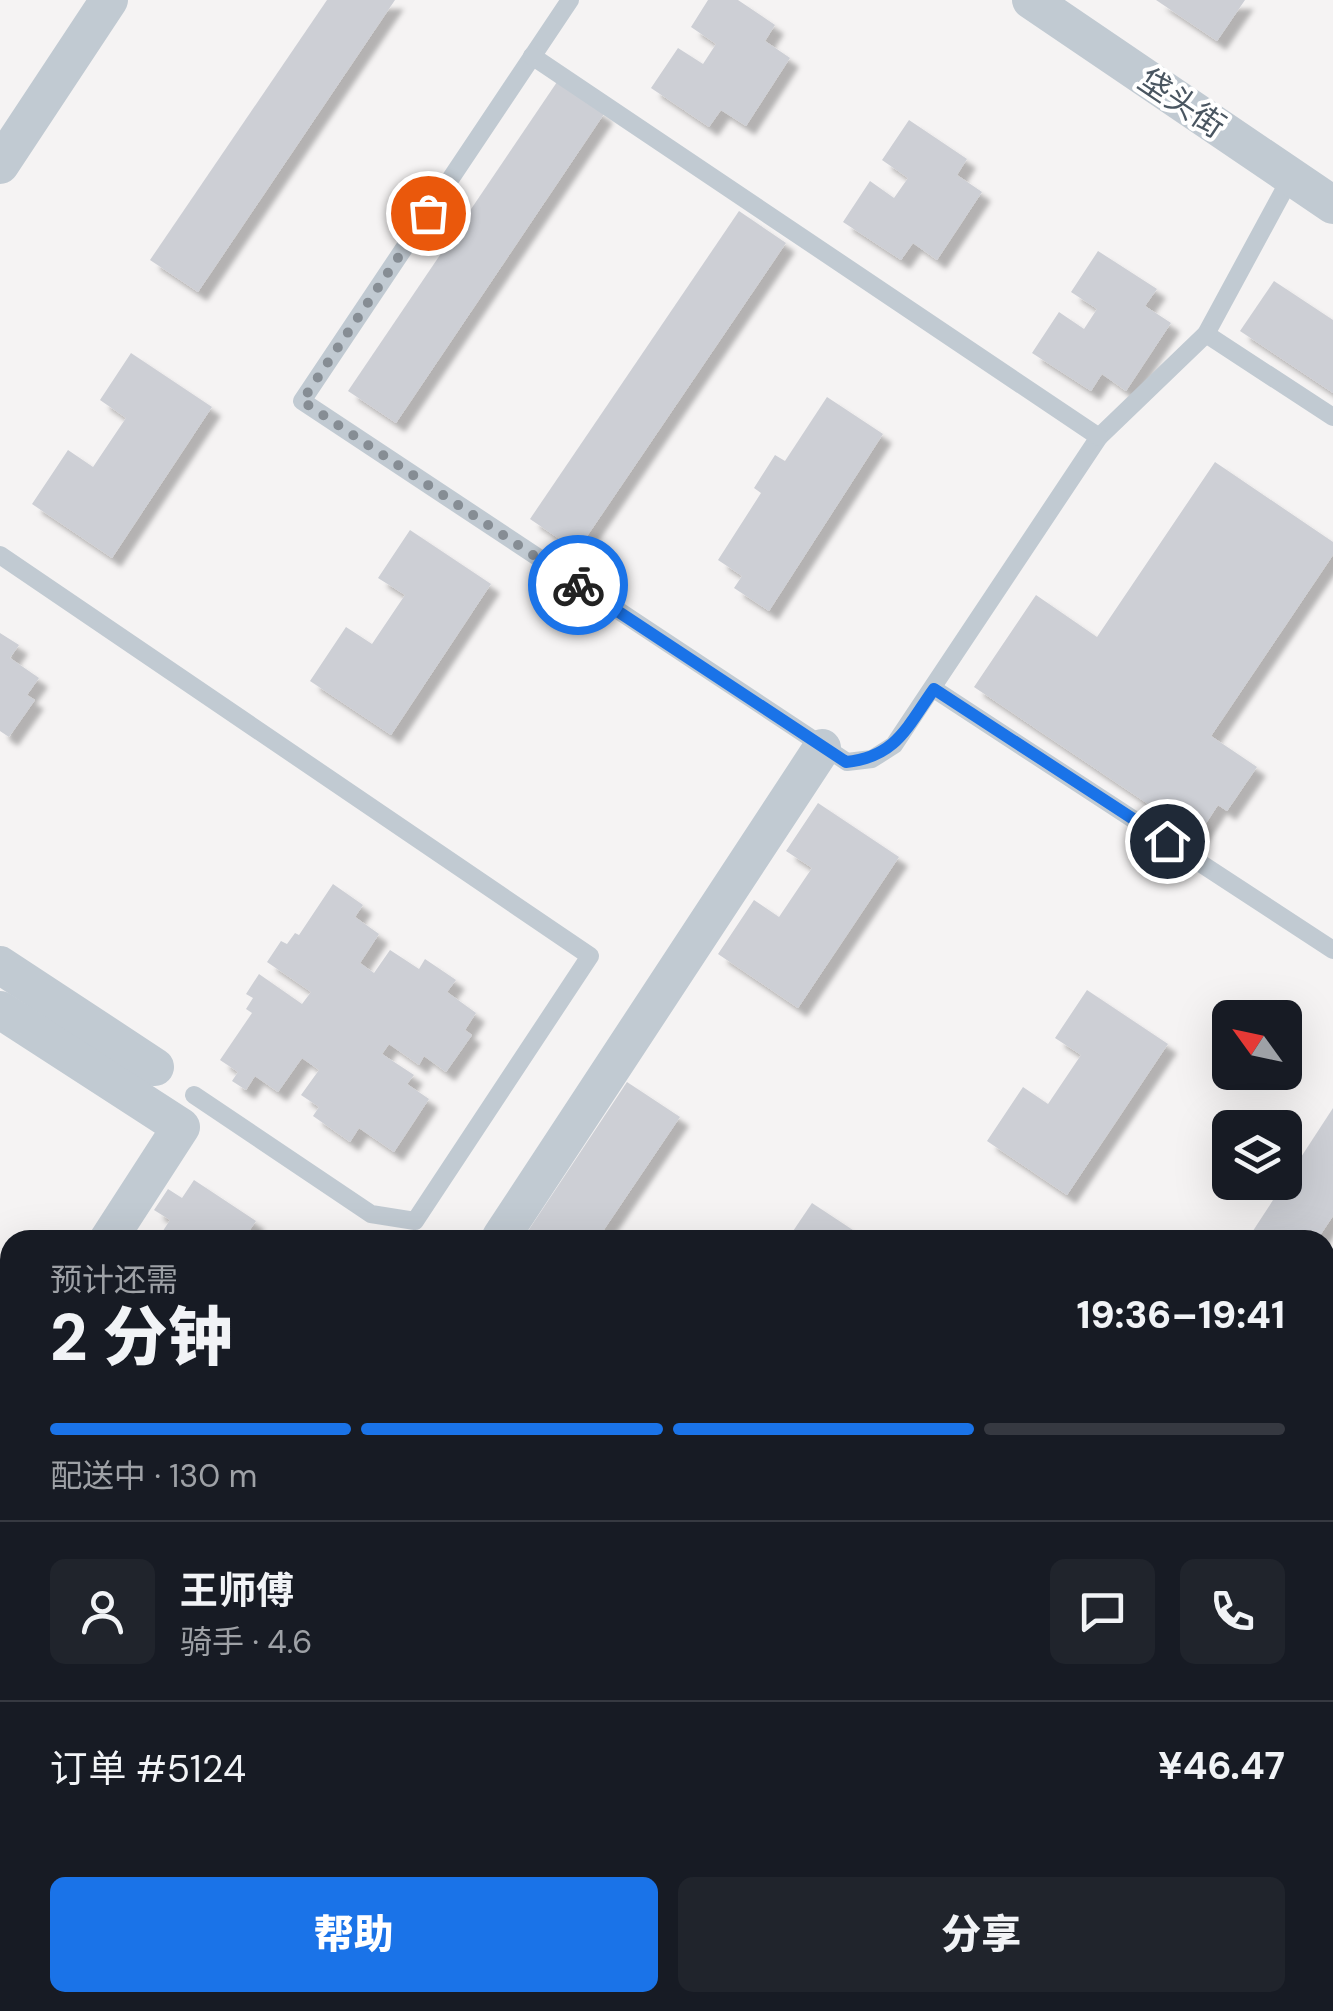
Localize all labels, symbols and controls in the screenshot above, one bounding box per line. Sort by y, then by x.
street label: 垡头街 [1130,59,1234,147]
pin [386,171,471,256]
icon: bag [401,186,456,241]
courier [528,535,628,635]
icon: bike [551,558,606,613]
pin [1125,799,1210,884]
icon: home [1140,814,1195,869]
north arrow [1212,1000,1302,1090]
map controls [1212,1000,1302,1200]
button: layers [1212,1110,1302,1200]
text: 预计还需 [50,1259,178,1301]
text: 19:36–19:41 [1076,1290,1285,1340]
text: 2 分钟 [50,1296,233,1380]
text: 配送中 · 130 m [50,1455,257,1497]
button: person [50,1559,155,1664]
button: chat [1050,1559,1155,1664]
button: phone [1180,1559,1285,1664]
text: 王师傅 [180,1566,294,1616]
text: 骑手 · 4.6 [180,1621,312,1663]
text: ¥46.47 [1158,1741,1285,1791]
text: 订单 #5124 [50,1744,246,1794]
button: 帮助 [50,1877,658,1992]
button: 分享 [678,1877,1285,1992]

